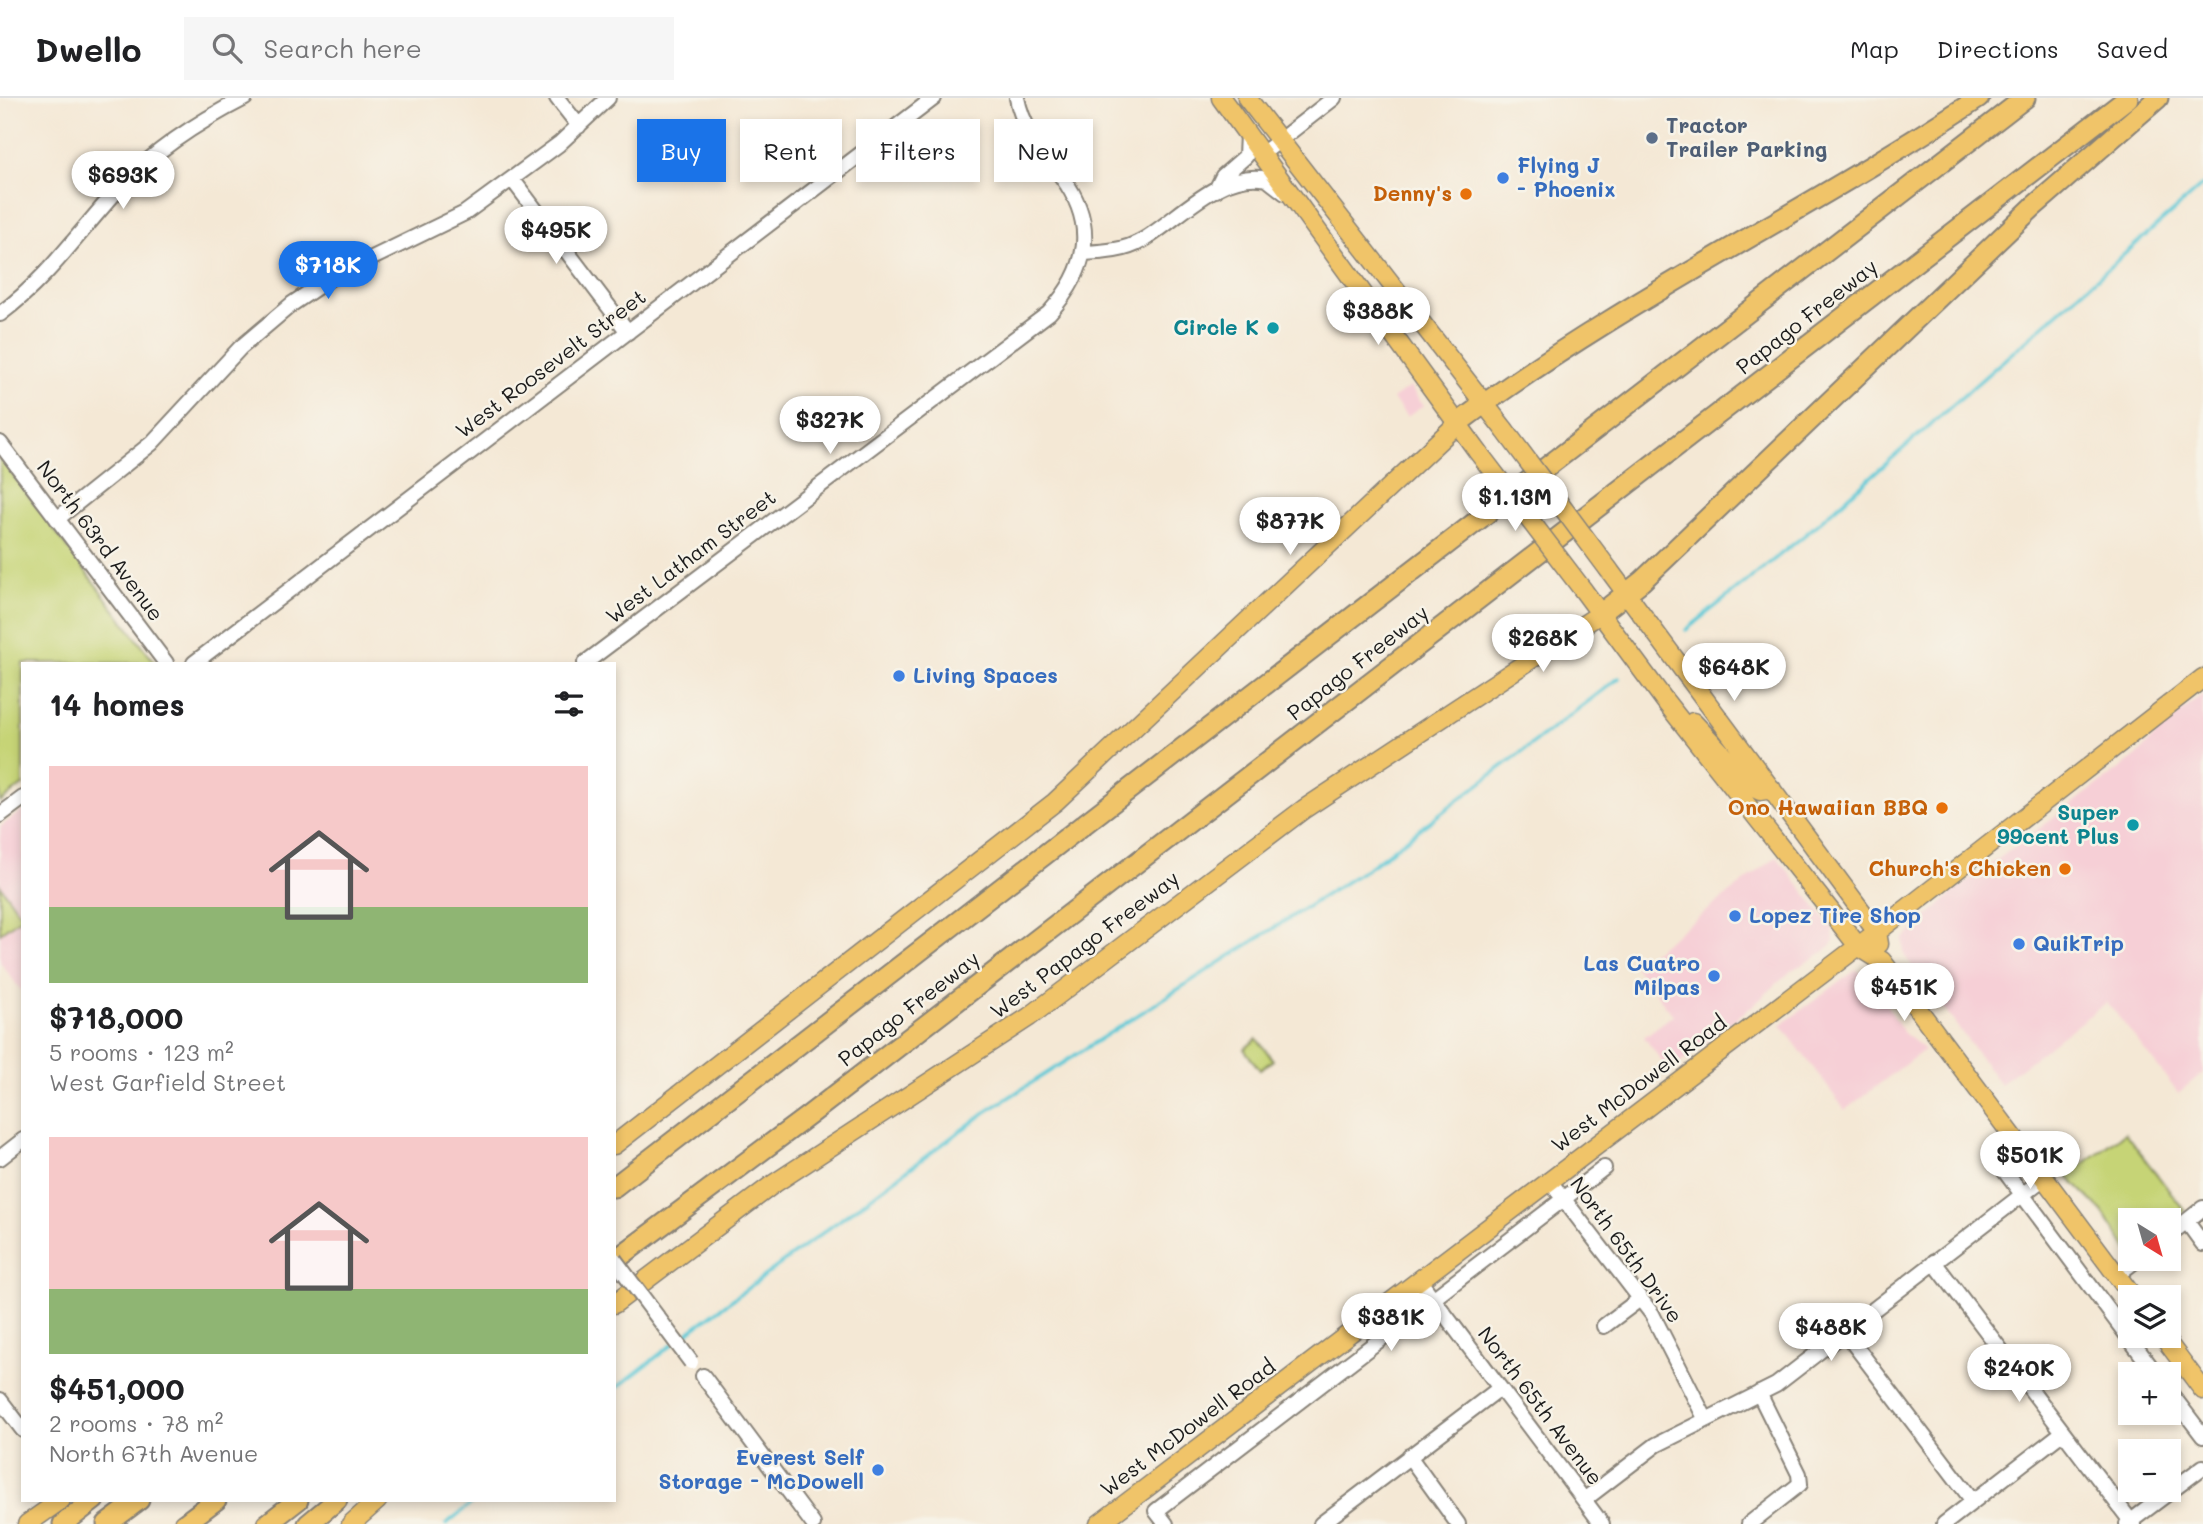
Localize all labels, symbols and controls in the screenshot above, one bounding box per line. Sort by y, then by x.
search box [184,17,674,80]
text: Dwello [35,27,142,70]
icon: search [208,29,246,67]
text: Search here [264,31,422,65]
text: Map [1850,33,1899,64]
text: Directions [1937,33,2059,64]
text: Saved [2097,33,2168,64]
place label: Tractor Trailer Parking [1666,111,1827,162]
chip: Buy [637,119,726,182]
chip: Rent [740,119,842,182]
chip: Filters [856,119,980,182]
chip: New [994,119,1093,182]
marker: Tractor Trailer Parking [1644,130,1660,146]
place label: Flying J - Phoenix [1517,151,1615,202]
pin: $693K [74,152,172,211]
text: $693K [88,159,158,189]
marker: Flying J - Phoenix [1495,170,1511,186]
place label: Denny's [1373,179,1452,207]
marker: Denny's [1458,186,1474,202]
pin: $495K [507,206,605,266]
text: $495K [520,214,592,244]
pin: $718K [279,242,377,301]
text: $718K [295,249,361,279]
street label: Papago Freeway [1730,252,1882,379]
street label: West Roosevelt Street [450,282,651,443]
pin: $388K [1329,288,1427,347]
text: $388K [1342,295,1414,325]
place label: Circle K [1173,313,1259,340]
marker: Circle K [1265,320,1281,336]
pin: $327K [781,396,879,456]
text: $327K [796,404,864,434]
street label: North 63rd Avenue [32,454,171,626]
pin: $1.13M [1458,474,1572,533]
text: $1.13M [1478,481,1552,511]
street label: West Latham Street [600,483,781,629]
pin: $877K [1241,498,1339,557]
text: $877K [1255,505,1325,535]
street label: Papago Freeway [1281,598,1433,725]
pin: $268K [1494,614,1592,674]
text: $268K [1508,622,1578,652]
pin: $648K [1685,644,1783,703]
text: $648K [1698,651,1770,681]
place label: Living Spaces [913,661,1058,688]
marker: Living Spaces [891,668,907,684]
text: 14 homes [49,684,185,724]
icon: filters [550,685,588,723]
place label: Ono Hawaiian BBQ [1728,793,1928,820]
place label: Super 99cent Plus [1997,798,2119,849]
marker: Ono Hawaiian BBQ [1934,800,1950,816]
icon: home [256,812,382,938]
marker: Super 99cent Plus [2125,817,2141,833]
place label: Church's Chicken [1868,854,2051,881]
marker: Church's Chicken [2057,861,2073,877]
street label: West Papago Freeway [984,864,1184,1024]
place label: Lopez Tire Shop [1749,901,1921,928]
marker: Lopez Tire Shop [1727,908,1743,924]
place label: QuikTrip [2033,929,2124,956]
marker: QuikTrip [2011,936,2027,952]
street label: Papago Freeway [832,944,984,1071]
place label: Las Cuatro Milpas [1583,949,1700,1000]
pin: $451K [1855,964,1953,1023]
marker: Las Cuatro Milpas [1706,968,1722,984]
text: $451K [1870,971,1938,1001]
text: $718,000 [49,997,183,1037]
street label: West McDowell Road [1545,1008,1731,1158]
text: 5 rooms · 123 m² [49,1037,234,1067]
text: West Garfield Street [49,1067,286,1097]
pin: $501K [1981,1132,2079,1191]
text: $501K [1996,1139,2064,1169]
street label: North 65th Drive [1565,1171,1689,1328]
icon: home [256,1183,382,1309]
north arrow [2118,1208,2180,1270]
map controls [2118,1208,2181,1502]
button: layers [2118,1285,2181,1348]
pin: $381K [1342,1294,1440,1353]
text: $381K [1357,1301,1425,1331]
pin: $488K [1782,1304,1880,1363]
text: $488K [1795,1311,1867,1341]
street label: North 65th Avenue [1473,1320,1610,1490]
pin: $240K [1970,1344,2068,1404]
street label: West McDowell Road [1094,1352,1280,1502]
text: $240K [1983,1352,2055,1382]
button: + [2118,1362,2181,1425]
text: $451,000 [49,1368,184,1408]
text: 2 rooms · 78 m² [49,1408,223,1438]
text: North 67th Avenue [49,1438,258,1468]
button: − [2118,1439,2181,1502]
place label: Everest Self Storage - McDowell [659,1443,865,1494]
marker: Everest Self Storage - McDowell [870,1462,886,1478]

